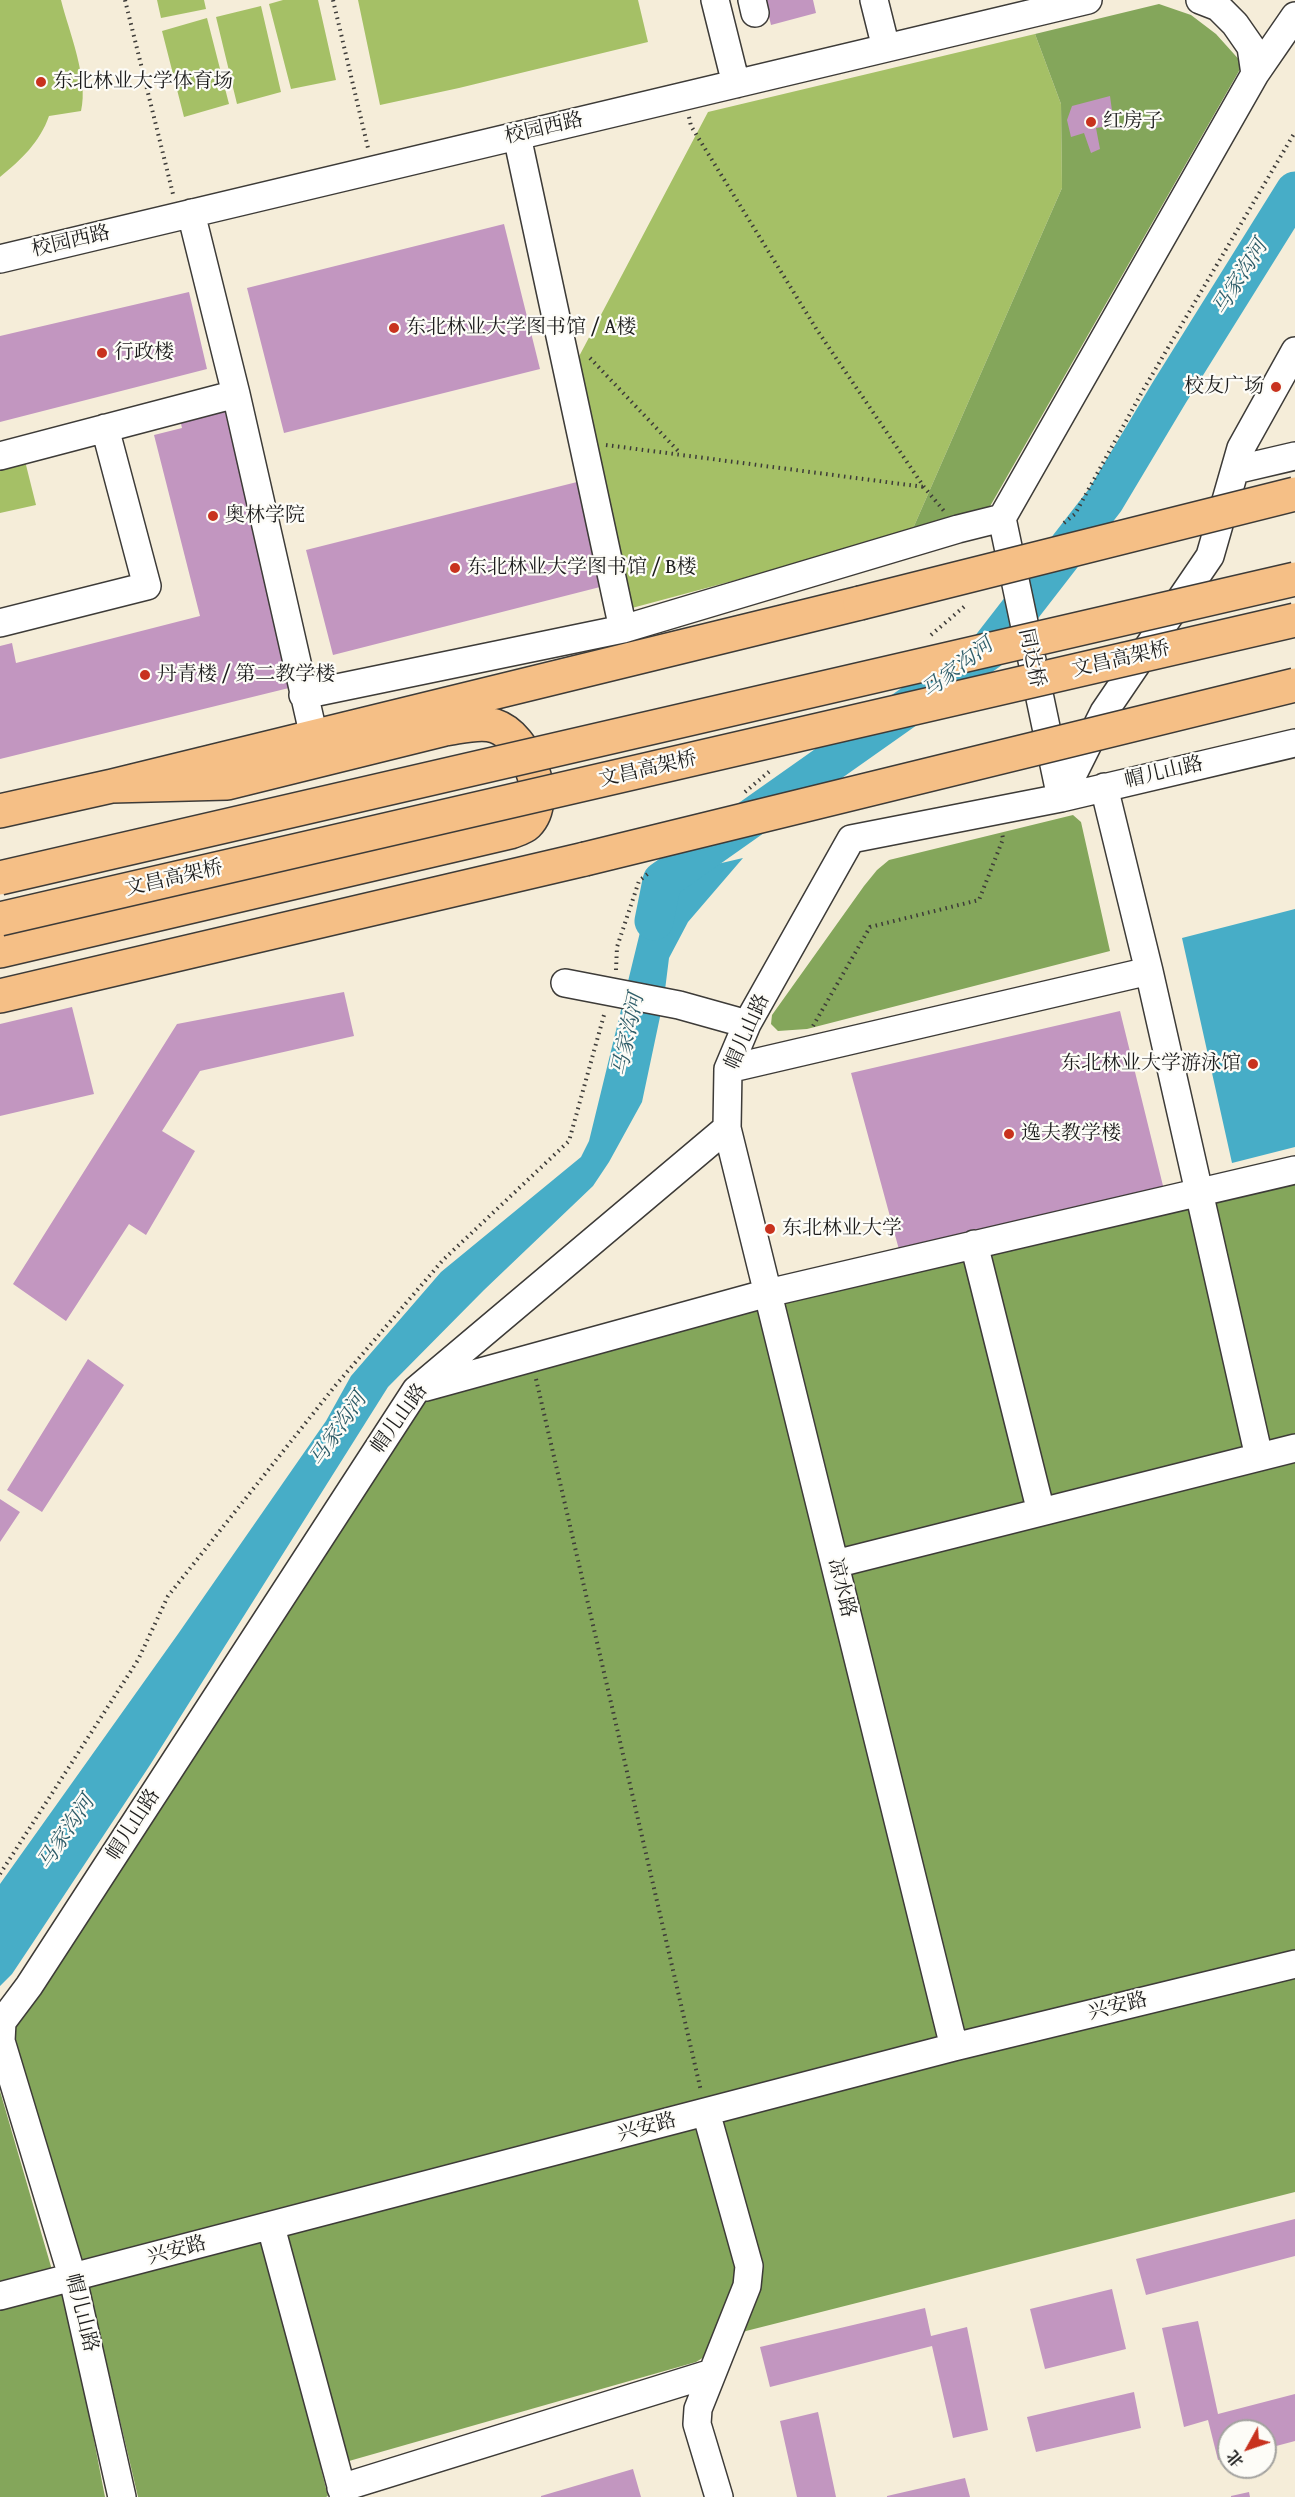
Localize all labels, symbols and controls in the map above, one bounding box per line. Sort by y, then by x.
place label: 东北林业大学体育场 [53,70,233,94]
marker: 东北林业大学体育场 [34,75,48,89]
street label: 校园西路 [502,108,586,150]
place label: 红房子 [1103,110,1163,134]
marker: 红房子 [1084,115,1098,129]
street label: 校园西路 [29,221,113,263]
water label: 马家沟河 [1208,236,1274,320]
place label: 东北林业大学图书馆 / A楼 [406,316,636,340]
marker: 东北林业大学图书馆 / A楼 [387,321,401,335]
place label: 行政楼 [114,341,174,365]
marker: 行政楼 [95,346,109,360]
place label: 校友广场 [1184,375,1264,399]
marker: 校友广场 [1269,380,1283,394]
place label: 奥林学院 [225,504,305,528]
marker: 奥林学院 [206,509,220,523]
place label: 东北林业大学图书馆 / B楼 [467,556,697,580]
marker: 东北林业大学图书馆 / B楼 [448,561,462,575]
street label: 同达桥 [1013,626,1049,690]
water label: 马家沟河 [917,633,999,705]
street label: 文昌高架桥 [1070,637,1172,683]
place label: 丹青楼 / 第二教学楼 [157,663,335,687]
marker: 丹青楼 / 第二教学楼 [138,668,152,682]
street label: 文昌高架桥 [597,747,699,793]
street label: 帽儿山路 [1122,752,1206,794]
street label: 文昌高架桥 [123,856,225,902]
water label: 马家沟河 [608,991,650,1079]
street label: 帽儿山路 [721,991,775,1073]
place label: 东北林业大学游泳馆 [1061,1052,1241,1076]
marker: 东北林业大学游泳馆 [1246,1057,1260,1071]
place label: 逸夫教学楼 [1021,1122,1121,1146]
marker: 逸夫教学楼 [1002,1127,1016,1141]
place label: 东北林业大学 [782,1217,902,1241]
marker: 东北林业大学 [763,1222,777,1236]
street label: 帽儿山路 [367,1380,433,1458]
water label: 马家沟河 [305,1388,373,1472]
street label: 凉水路 [822,1556,860,1620]
street label: 帽儿山路 [102,1785,166,1865]
water label: 马家沟河 [33,1791,101,1875]
street label: 兴安路 [1086,1988,1150,2026]
street label: 兴安路 [615,2109,679,2147]
street label: 兴安路 [145,2232,209,2270]
street label: 帽儿山路 [60,2271,102,2355]
north arrow [1217,2419,1277,2479]
text: 北 [1220,2445,1249,2473]

